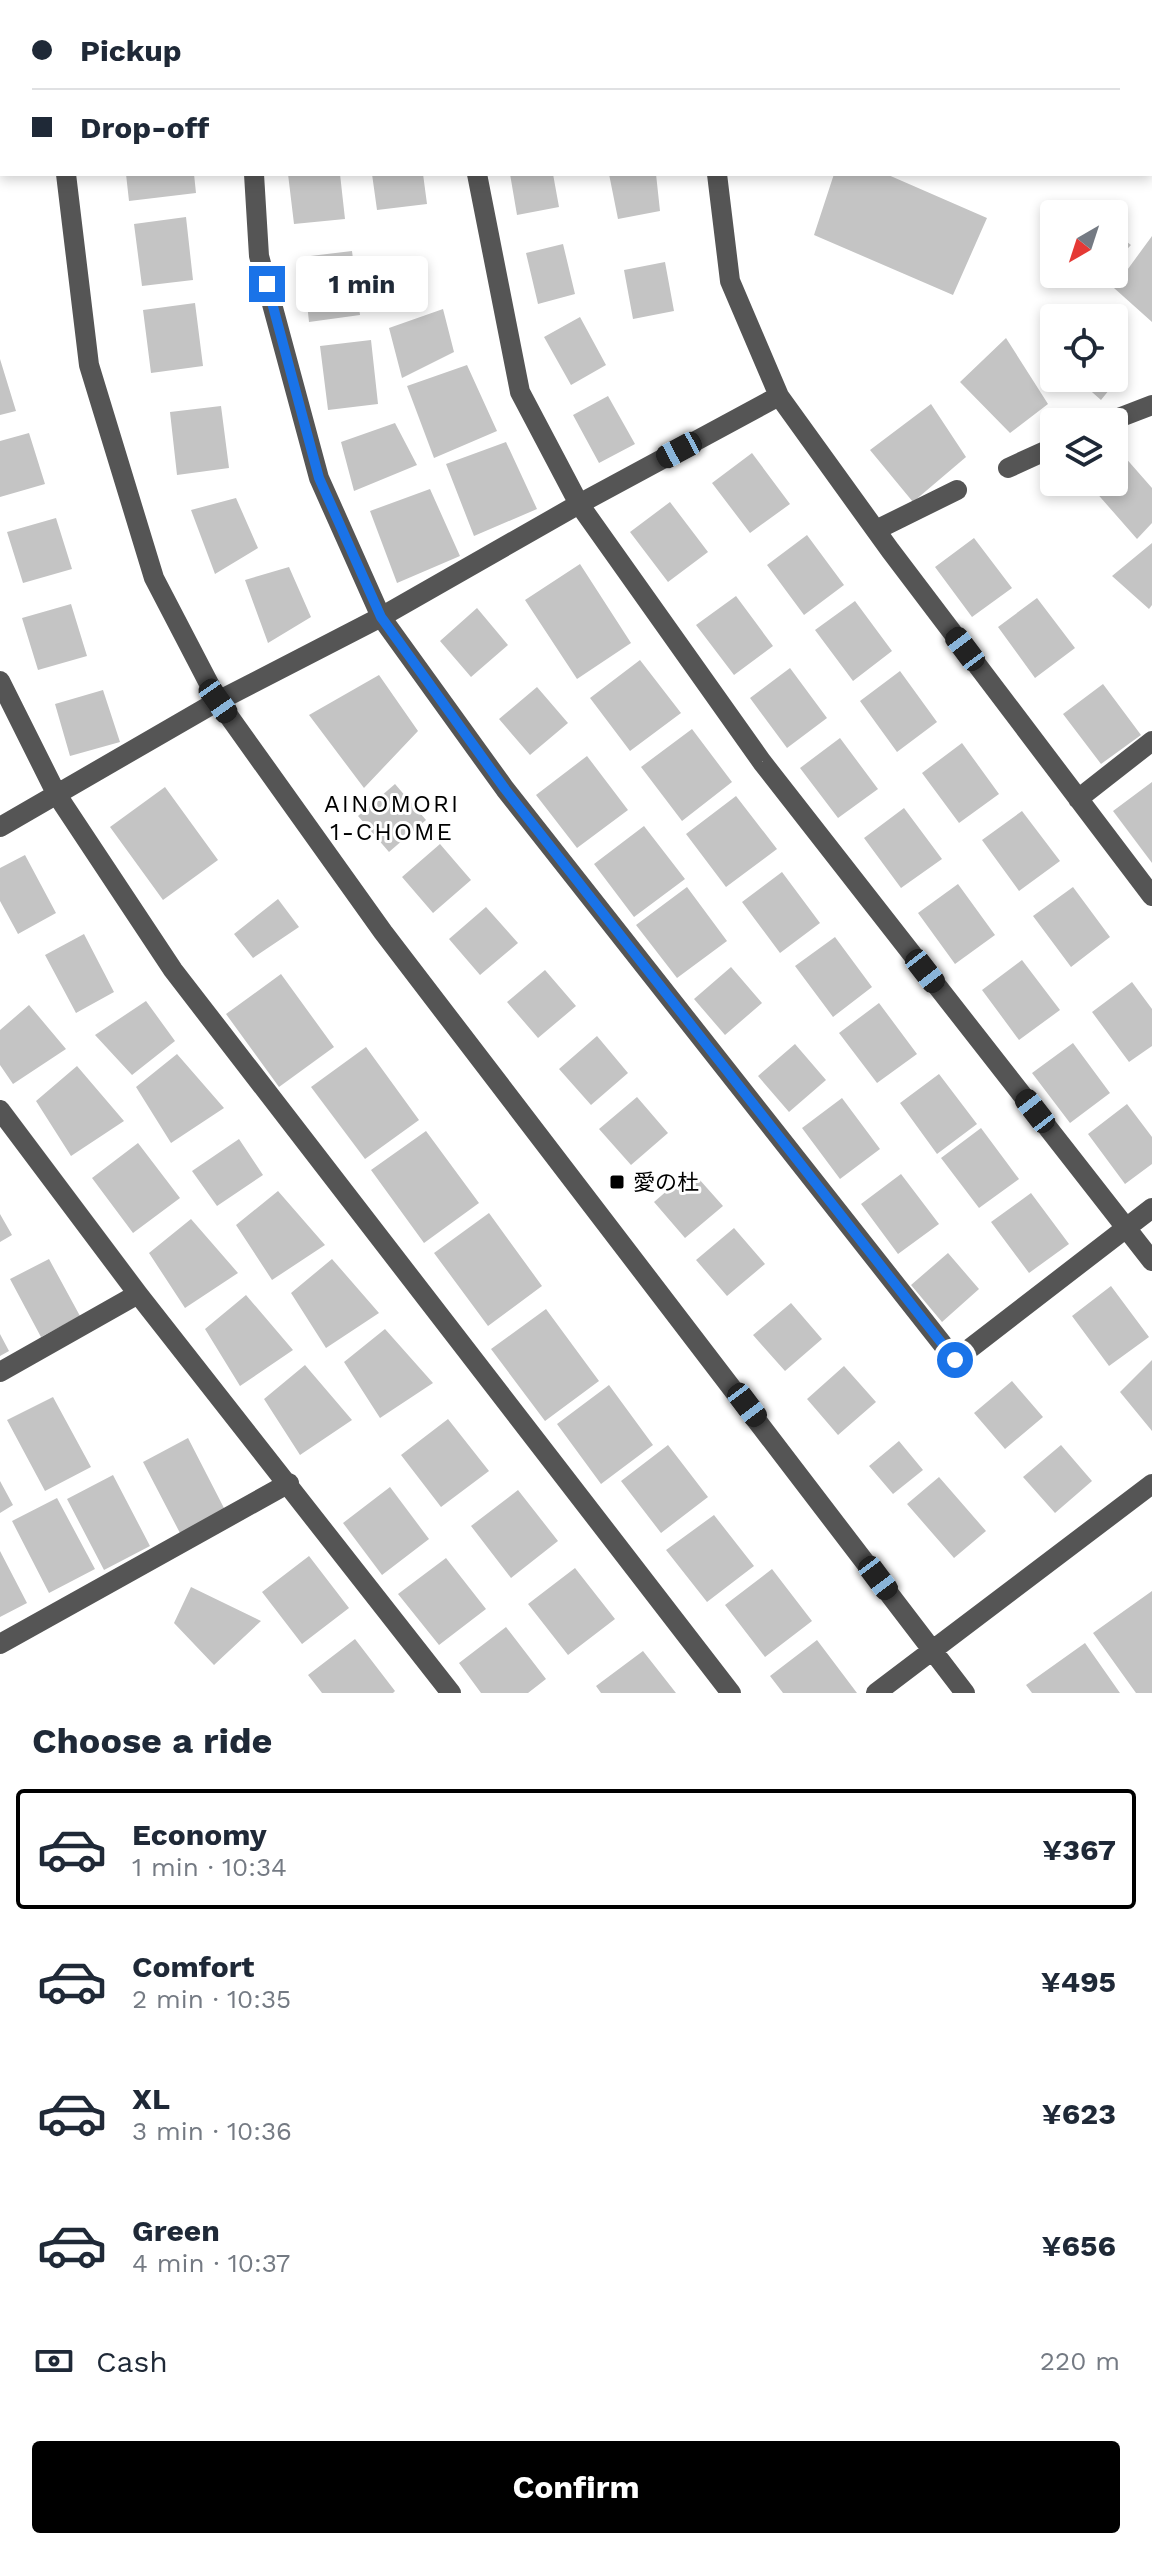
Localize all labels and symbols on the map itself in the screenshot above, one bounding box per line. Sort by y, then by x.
north arrow [1040,200,1128,288]
callout: 1 min [295,256,427,312]
route end [249,266,285,302]
car [652,428,706,472]
car [941,623,989,675]
car [194,674,242,728]
district label: AINOMORI 1-CHOME [324,790,460,846]
car [901,945,949,997]
car [1011,1085,1059,1137]
place label: 愛の杜 [633,1170,699,1195]
marker: 愛の杜 [608,1173,626,1191]
route start [937,1342,973,1378]
car [723,1379,771,1431]
car [854,1552,902,1604]

